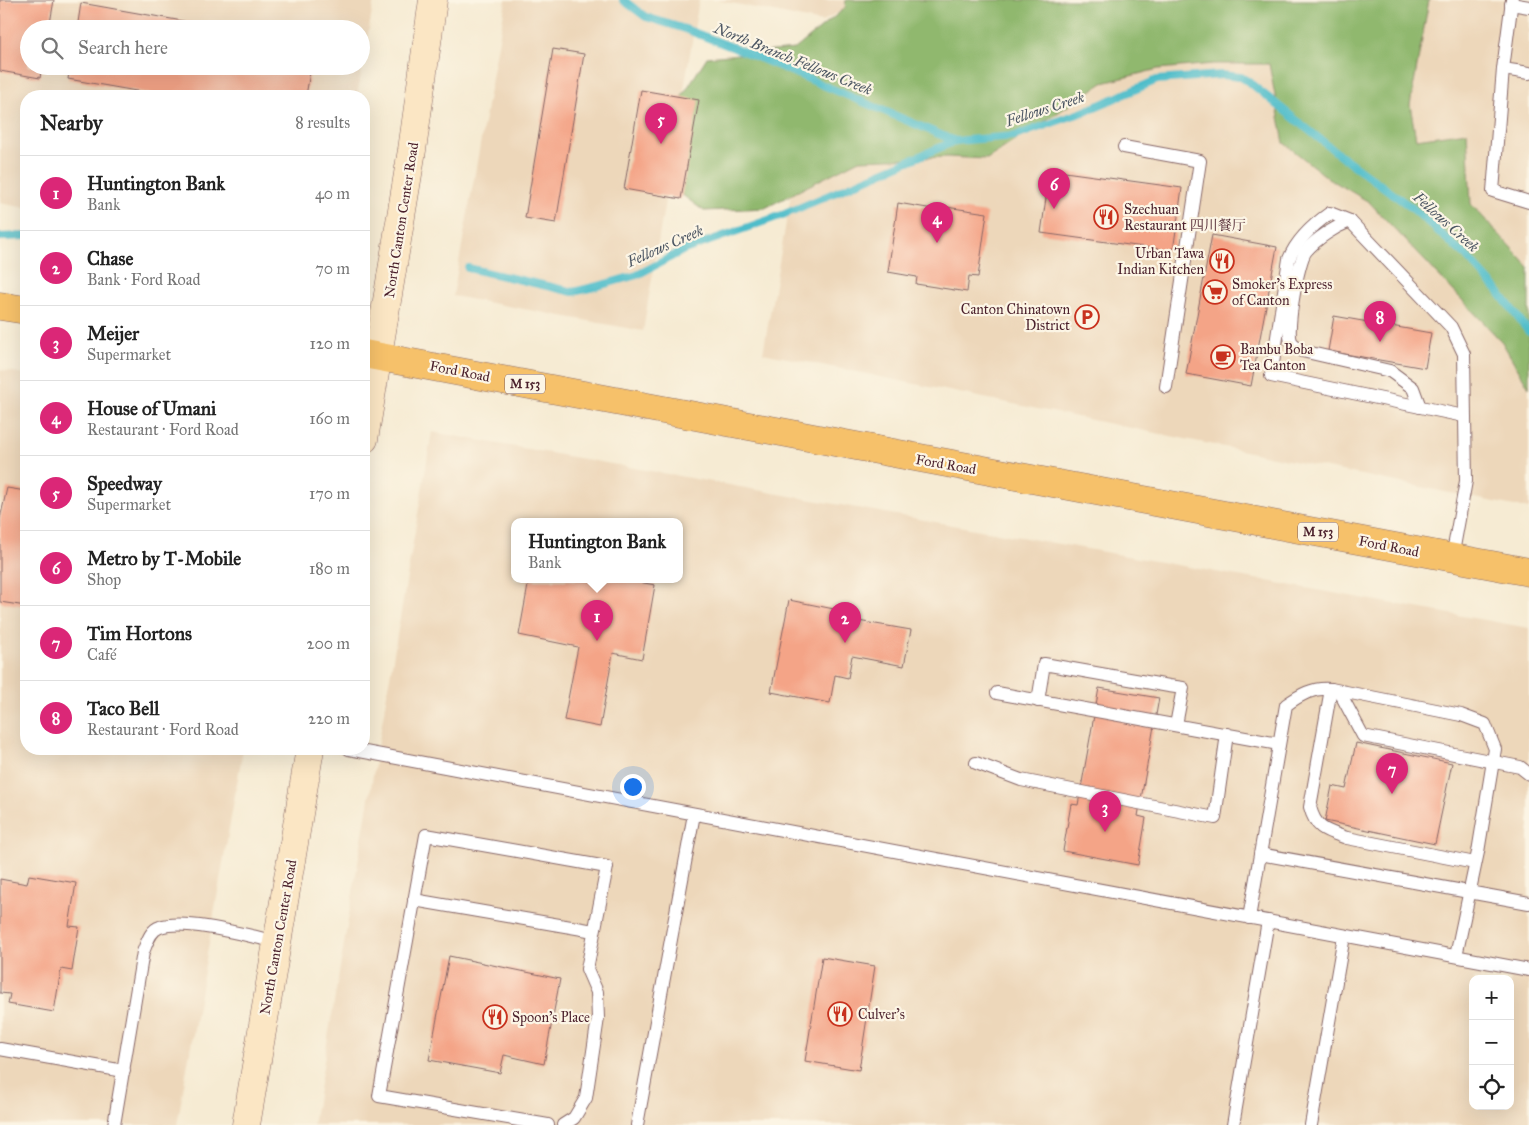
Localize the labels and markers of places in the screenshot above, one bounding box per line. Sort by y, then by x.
pin: 5 [645,103,677,144]
pin: 6 [1038,168,1070,209]
place label: Szechuan Restaurant 四川餐厅 [1124,201,1246,234]
pin: 4 [921,202,953,243]
restaurant icon: Szechuan Restaurant 四川餐厅 [1093,204,1119,230]
place label: Urban Tawa Indian Kitchen [1117,245,1204,278]
restaurant icon: Urban Tawa Indian Kitchen [1209,248,1235,274]
place label: Smoker's Express of Canton [1232,276,1332,309]
supermarket icon: Smoker's Express of Canton [1202,279,1228,305]
place label: Canton Chinatown District [961,301,1070,334]
pin: 8 [1364,301,1396,342]
parking icon: Canton Chinatown District [1074,304,1100,330]
place label: Bambu Boba Tea Canton [1240,341,1313,374]
cafe icon: Bambu Boba Tea Canton [1210,344,1236,370]
pin: 1 [581,600,613,641]
pin: 2 [829,602,861,643]
pin: 7 [1376,753,1408,794]
pin: 3 [1089,791,1121,832]
restaurant icon: Culver's [827,1001,853,1027]
restaurant icon: Spoon's Place [482,1004,508,1030]
place label: Culver's [858,1006,905,1023]
place label: Spoon's Place [512,1009,590,1026]

